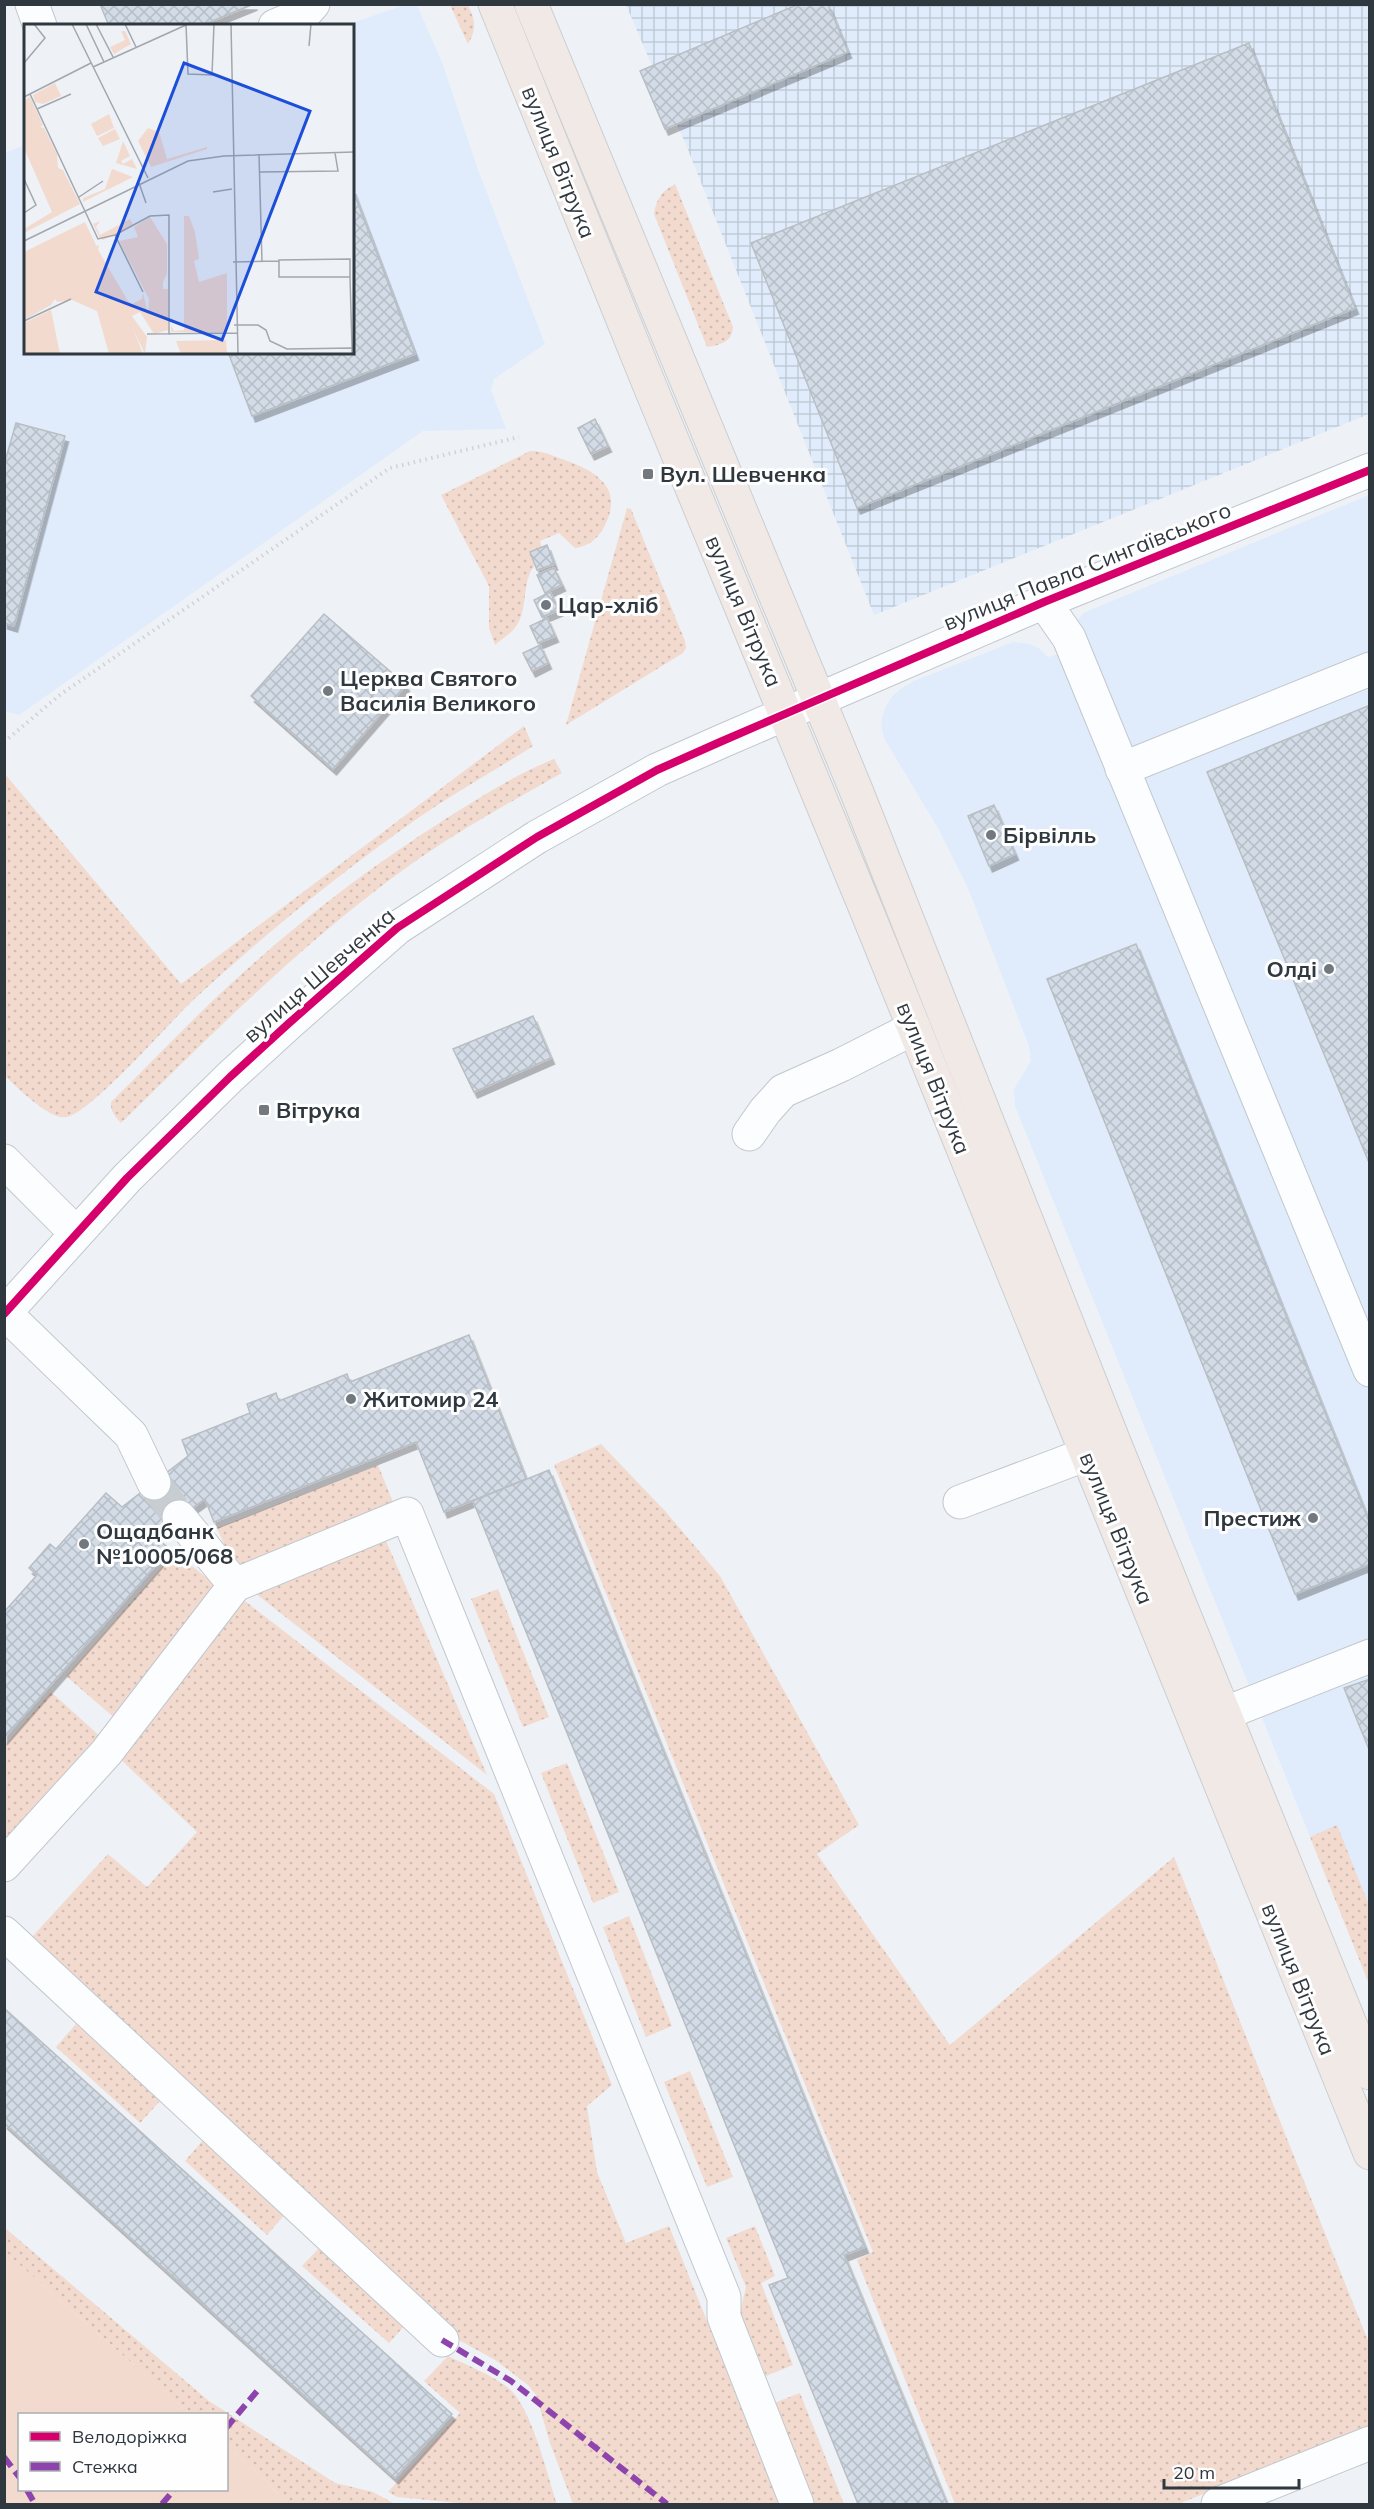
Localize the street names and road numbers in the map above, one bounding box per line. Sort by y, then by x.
street label: вулиця Вітрука [516,82,602,242]
street label: вулиця Павла Сингаївського [939,495,1235,637]
street label: вулиця Вітрука [700,531,788,691]
street label: вулиця Шевченка [237,901,401,1049]
street label: вулиця Вітрука [891,998,977,1158]
street label: вулиця Вітрука [1074,1448,1160,1608]
street label: вулиця Вітрука [1256,1899,1342,2059]

